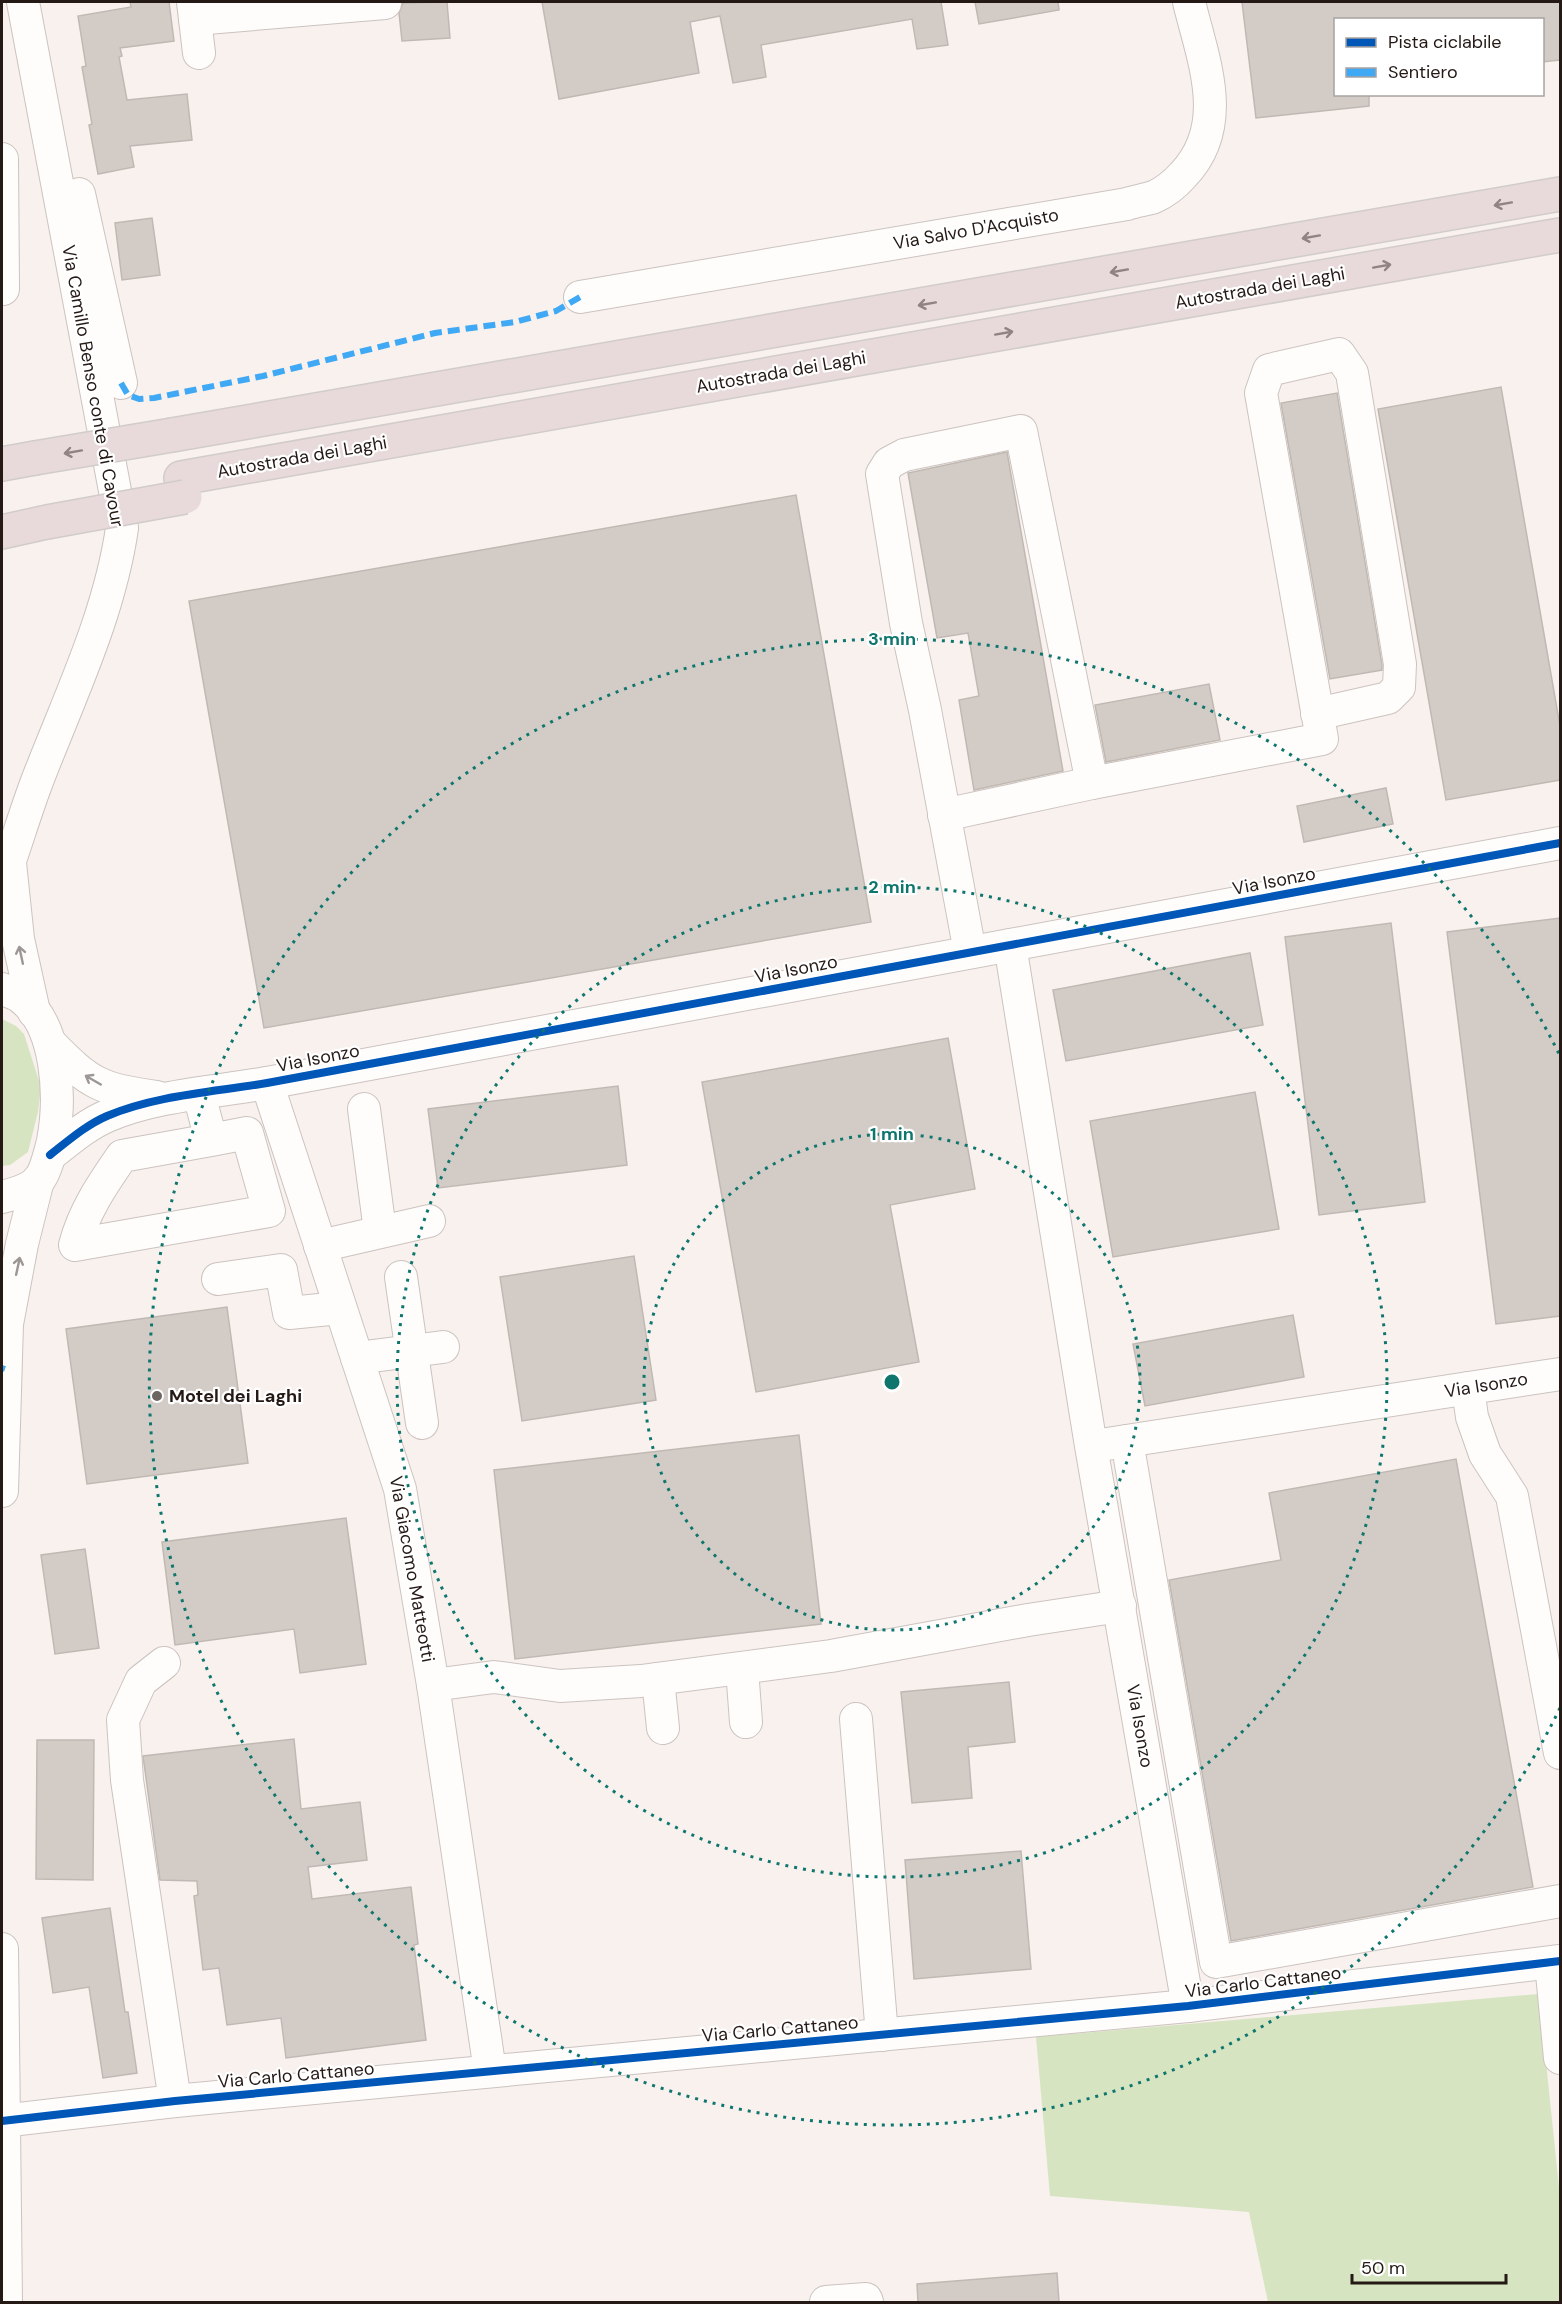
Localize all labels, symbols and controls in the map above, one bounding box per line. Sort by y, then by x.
legend [1334,18,1544,96]
text: Pista ciclabile [1388,30,1502,54]
text: Sentiero [1388,60,1458,84]
one-way arrow [1494,199,1513,210]
street label: Via Salvo D'Acquisto [891,203,1061,255]
one-way arrow [1301,232,1321,243]
street label: Via Camillo Benso conte di Cavour [56,243,130,529]
street label: Autostrada dei Laghi [1173,261,1347,315]
one-way arrow [1372,261,1392,272]
one-way arrow [1109,265,1129,276]
one-way arrow [917,299,937,310]
one-way arrow [994,327,1014,338]
street label: Autostrada dei Laghi [694,345,868,399]
street label: Autostrada dei Laghi [215,430,389,484]
one-way arrow [64,446,83,457]
text: 3 min [868,627,916,651]
street label: Via Isonzo [1230,861,1318,901]
text: 2 min [868,875,916,899]
one-way arrow [15,946,26,965]
street label: Via Isonzo [752,949,840,989]
street label: Via Isonzo [274,1038,362,1078]
one-way arrow [85,1074,102,1086]
text: 1 min [870,1122,914,1146]
one-way arrow [12,1257,24,1276]
street label: Via Isonzo [1443,1367,1529,1403]
centre of rings [882,1372,902,1392]
place label: Motel dei Laghi [169,1384,302,1408]
marker: Motel dei Laghi [150,1389,164,1403]
street label: Via Giacomo Matteotti [384,1474,440,1664]
street label: Via Isonzo [1121,1682,1159,1770]
street label: Via Carlo Cattaneo [1183,1961,1343,2003]
street label: Via Carlo Cattaneo [701,2010,859,2048]
street label: Via Carlo Cattaneo [217,2056,375,2094]
scale bar [1352,2247,1506,2285]
text: 50 m [1361,2256,1405,2280]

